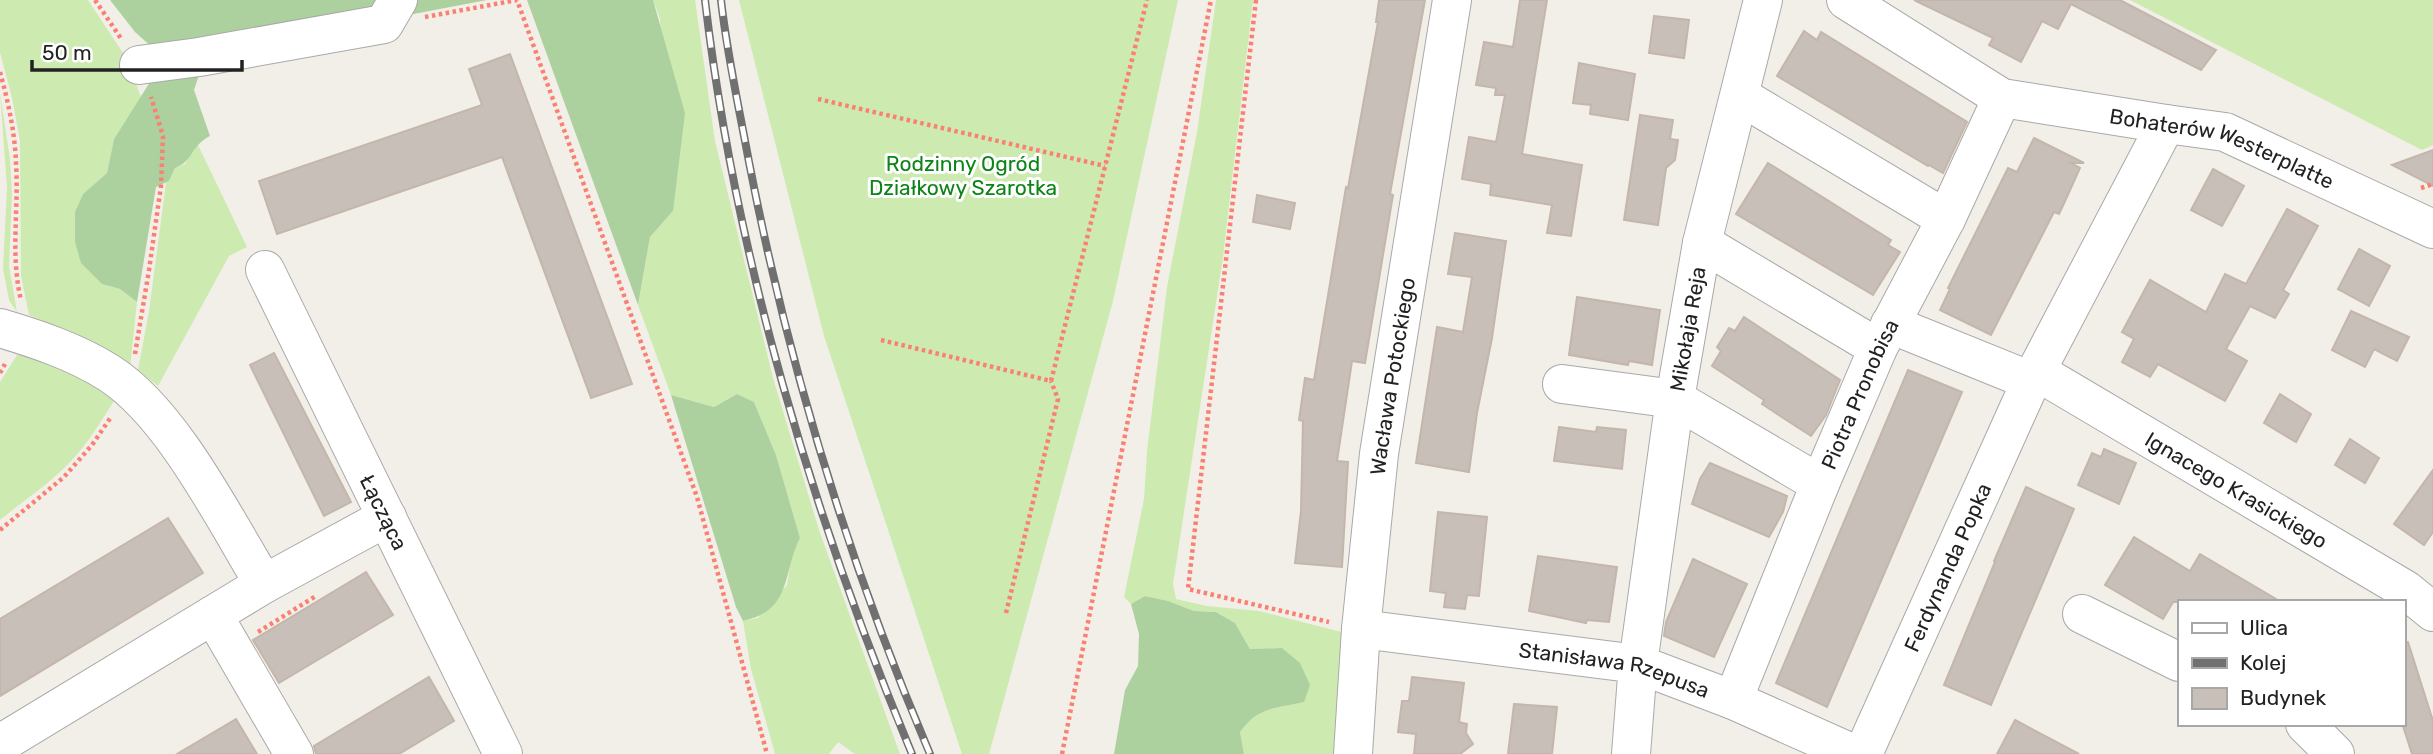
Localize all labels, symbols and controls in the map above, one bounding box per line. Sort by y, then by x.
scale bar [32,28,242,72]
text: 50 m [42,40,92,65]
street label: Bohaterów Westerplatte [2108,103,2338,194]
park label: Rodzinny Ogród Działkowy Szarotka [869,151,1057,200]
street label: Mikołaja Reja [1664,265,1710,393]
street label: Wacława Potockiego [1364,276,1420,476]
street label: Piotra Pronobisa [1815,315,1903,473]
street label: Ignacego Krasickiego [2141,426,2332,553]
street label: Łącząca [355,471,413,554]
street label: Ferdynanda Popka [1898,479,1996,655]
legend [2178,600,2405,726]
text: Ulica [2240,615,2288,640]
street label: Stanisława Rzepusa [1517,637,1713,702]
text: Kolej [2240,650,2286,675]
text: Budynek [2240,685,2326,710]

